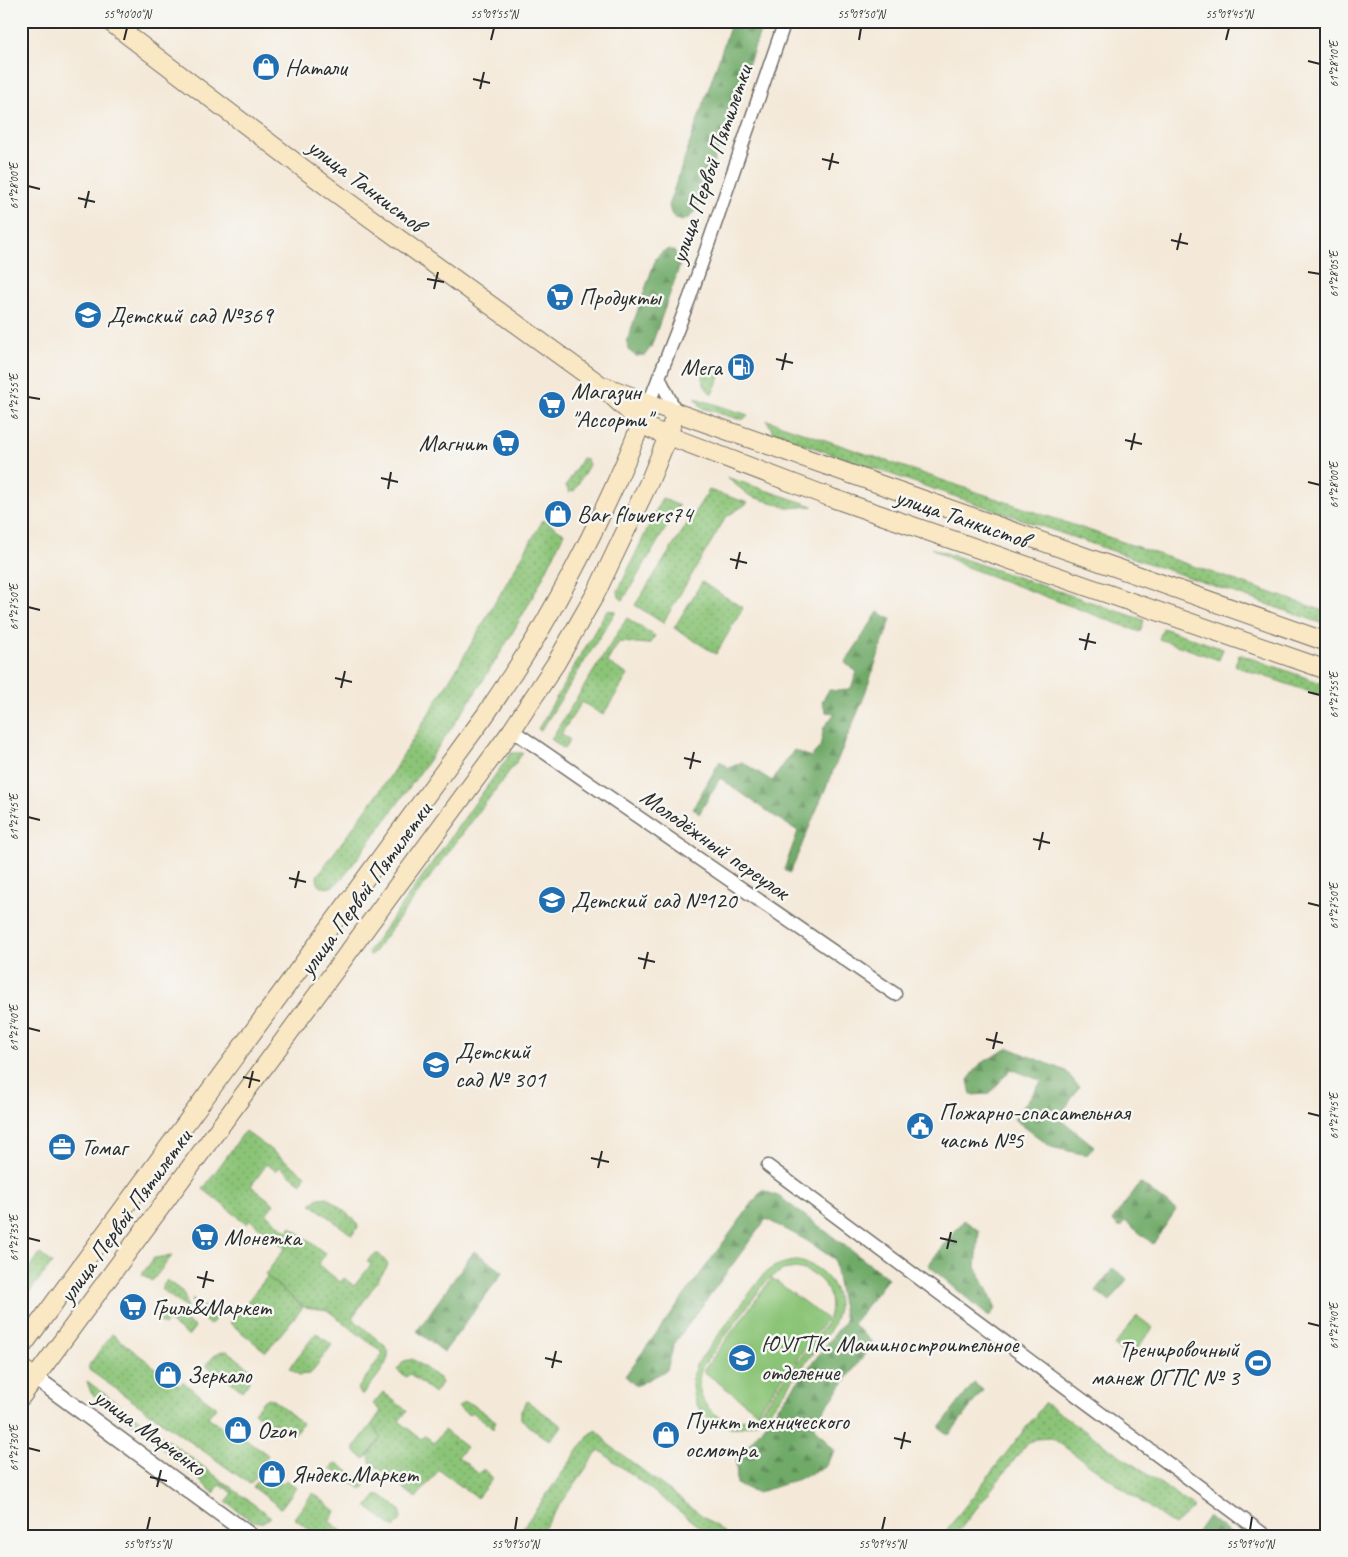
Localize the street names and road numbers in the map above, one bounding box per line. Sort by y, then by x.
street label: улица Первой Пятилетки [662,59,760,269]
street label: улица Танкистов [300,130,435,242]
street label: улица Танкистов [890,481,1038,557]
street label: Молодёжный переулок [635,782,797,908]
street label: улица Первой Пятилетки [291,794,439,983]
street label: улица Первой Пятилетки [51,1121,199,1310]
street label: улица Марченко [86,1380,213,1484]

